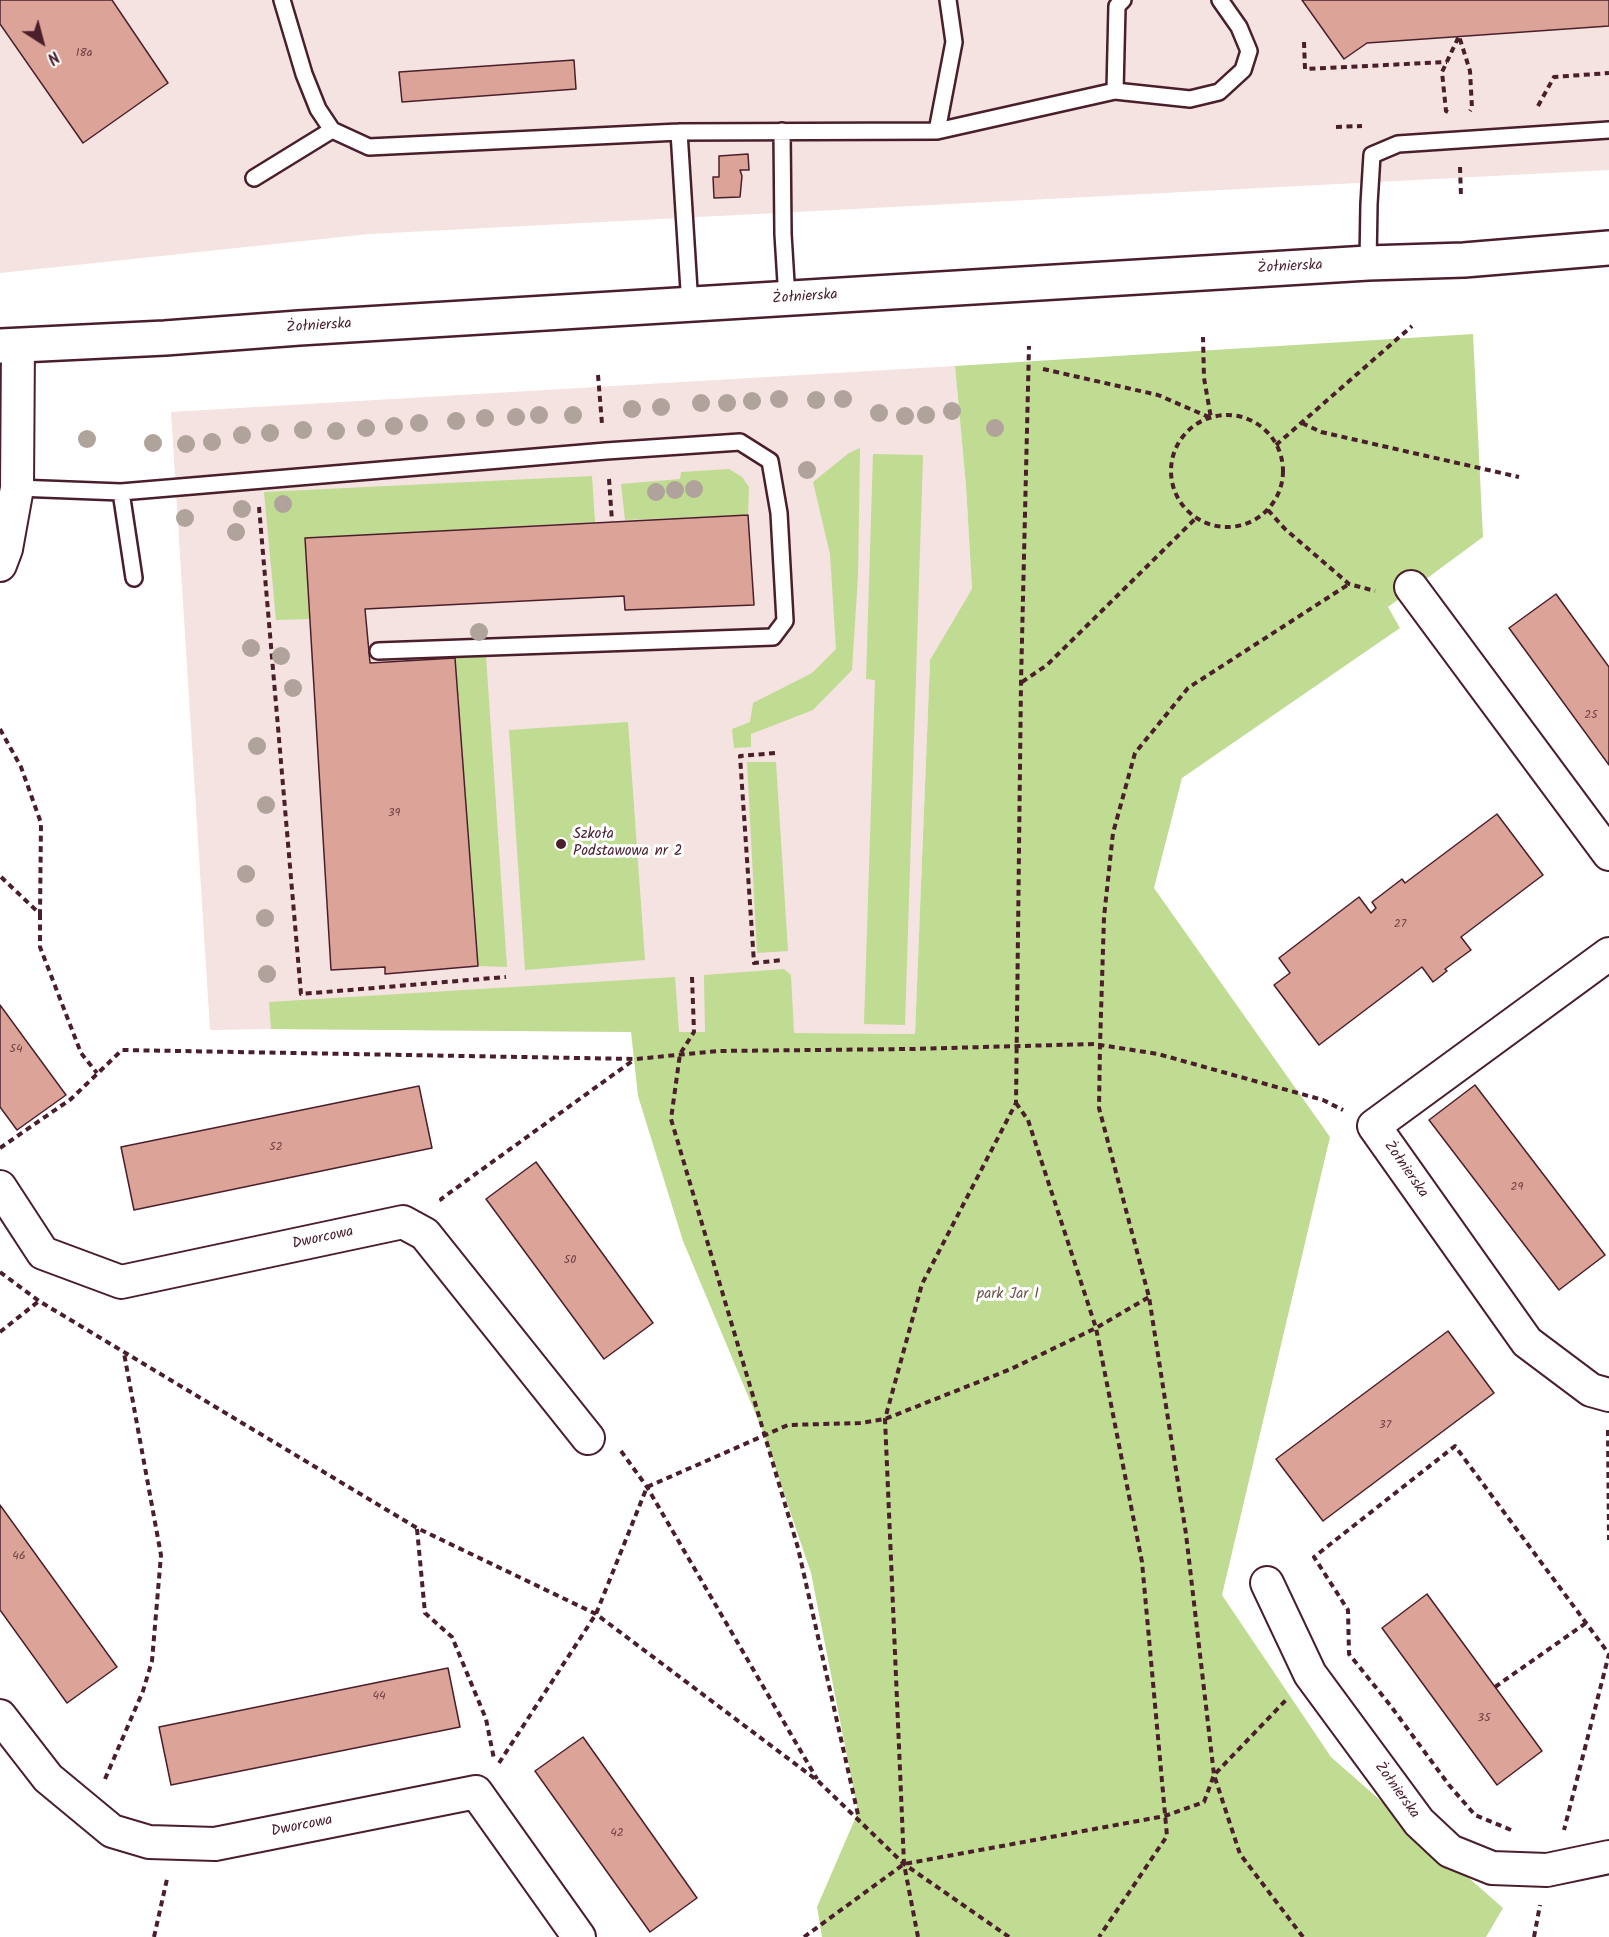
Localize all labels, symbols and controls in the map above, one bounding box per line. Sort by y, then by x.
north arrow [12,12,72,72]
text: N [41,44,64,70]
house number: 18a [76,47,92,61]
street label: Żołnierska [1257,257,1323,279]
street label: Żołnierska [772,287,838,309]
street label: Żołnierska [286,316,352,338]
house number: 25 [1584,709,1598,723]
house number: 39 [388,807,400,821]
place label: Szkoła Podstawowa nr 2 [573,826,682,861]
marker: Szkoła Podstawowa nr 2 [554,837,568,851]
house number: 27 [1394,918,1406,932]
house number: 54 [9,1043,23,1057]
street label: Żołnierska [1379,1138,1431,1202]
house number: 52 [269,1141,283,1155]
house number: 29 [1511,1181,1523,1195]
street label: Dworcowa [291,1224,355,1254]
house number: 50 [564,1254,576,1268]
park label: park Jar I [977,1286,1039,1304]
house number: 37 [1379,1419,1391,1433]
house number: 46 [12,1550,26,1564]
house number: 44 [372,1690,386,1704]
house number: 35 [1477,1712,1491,1726]
street label: Żołnierska [1370,1759,1422,1823]
street label: Dworcowa [270,1812,334,1842]
house number: 42 [610,1827,624,1841]

